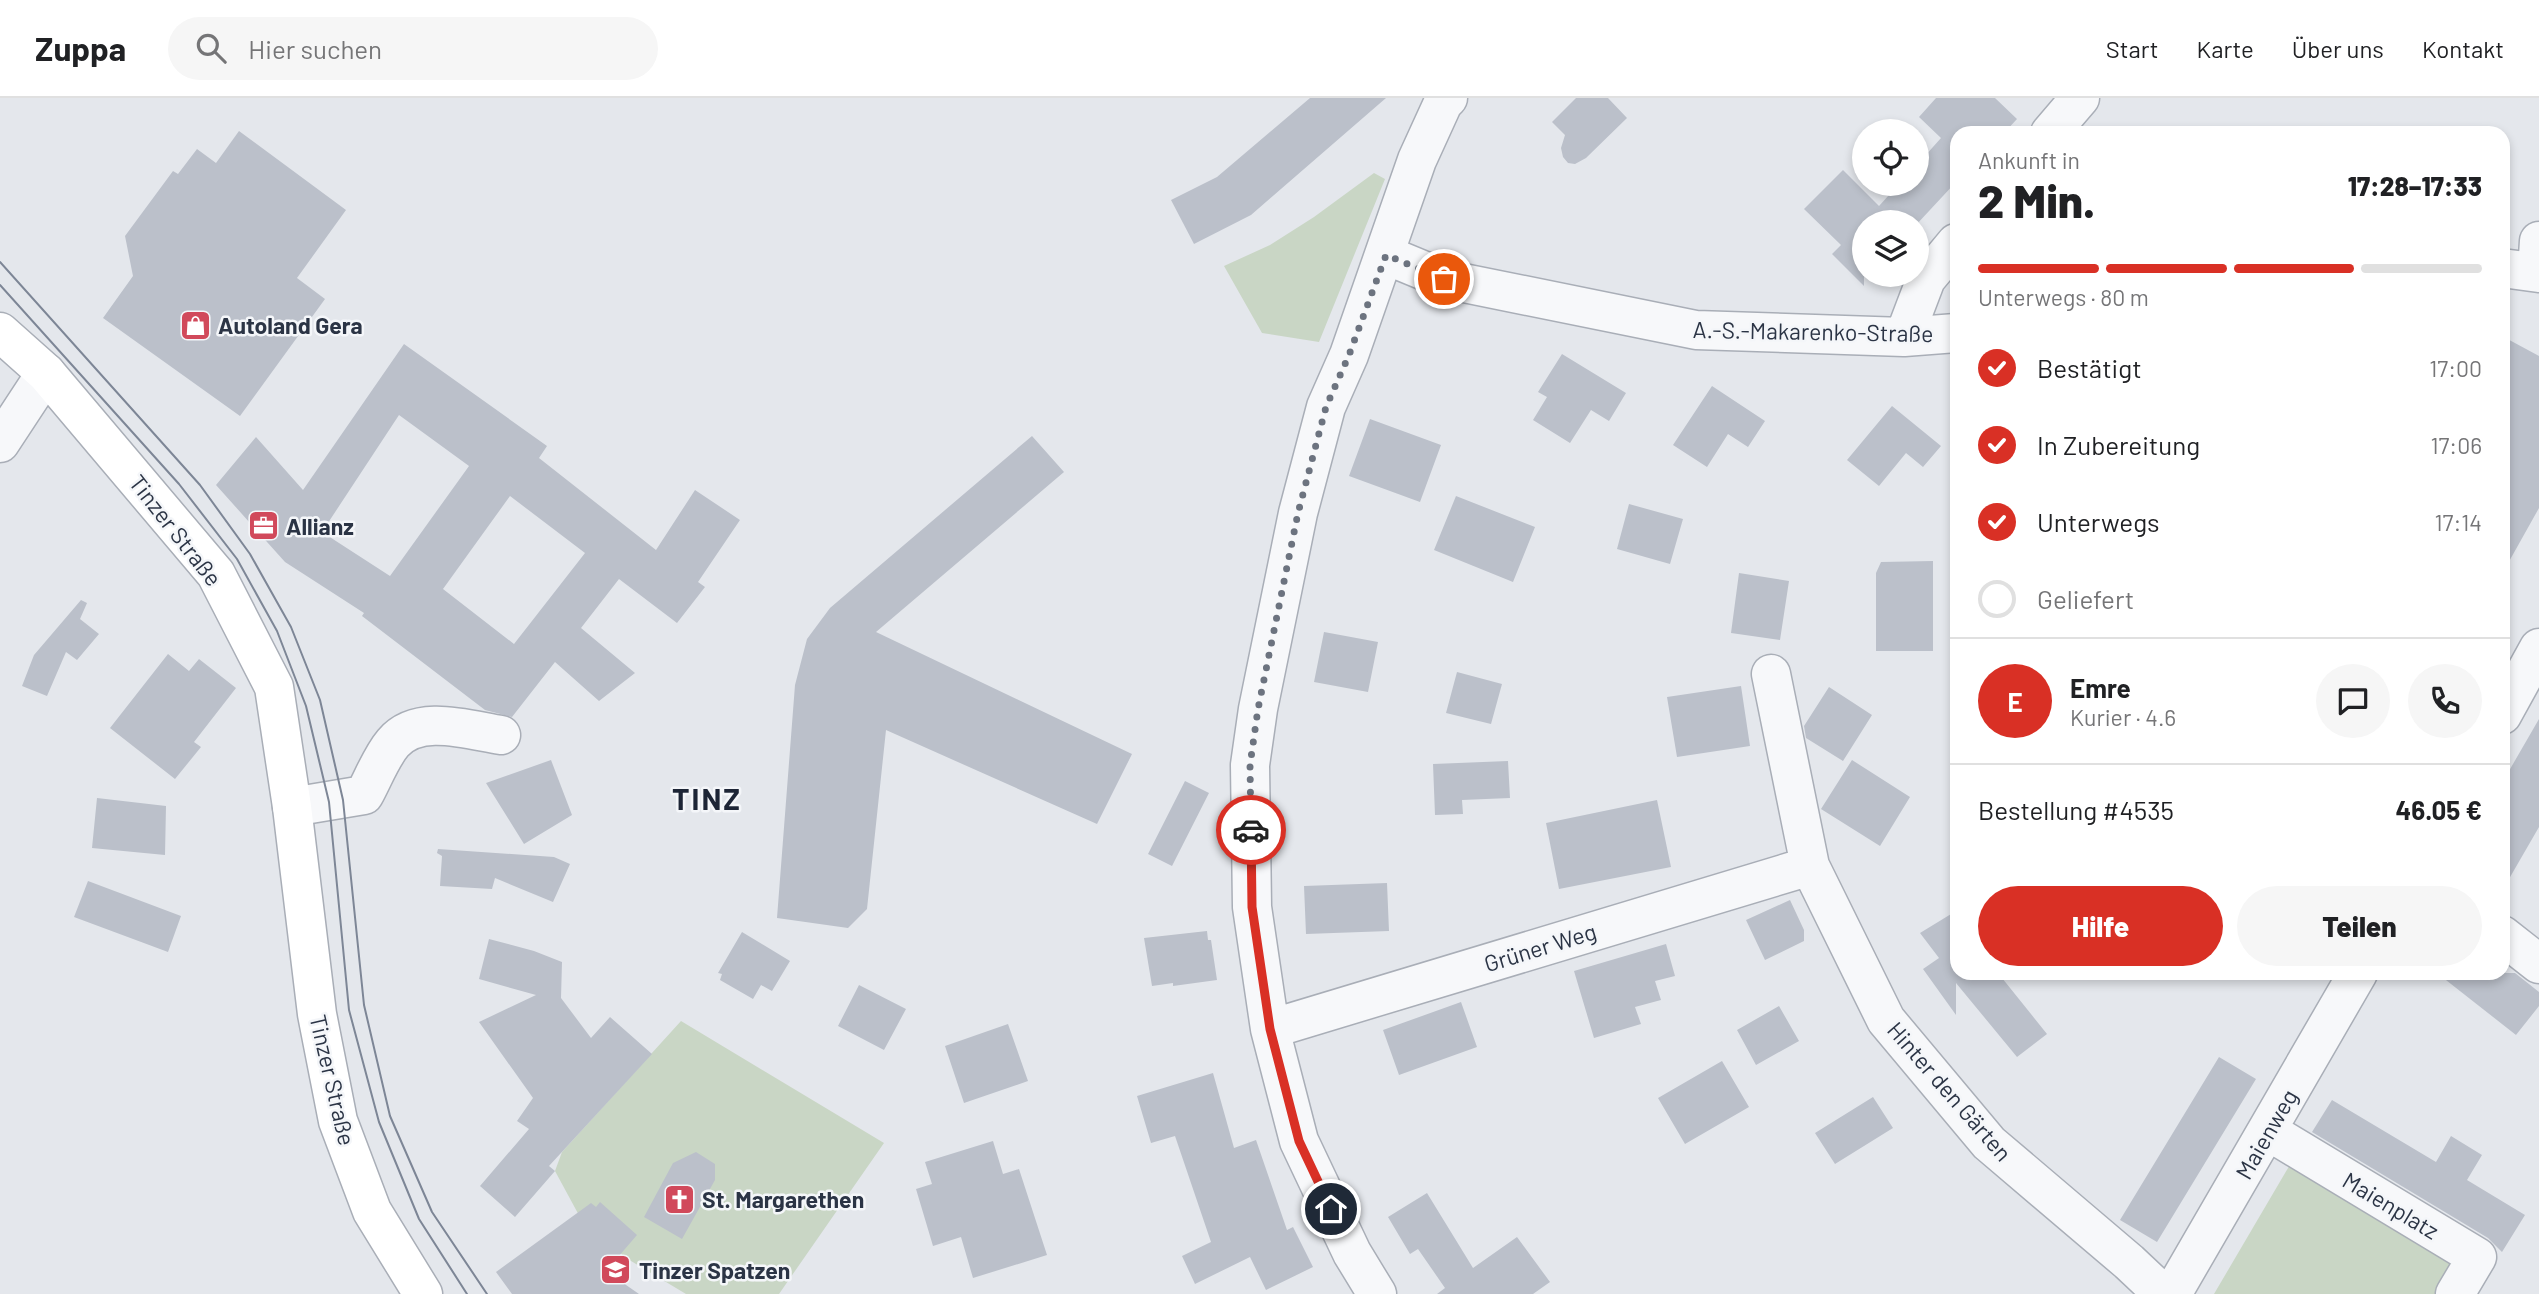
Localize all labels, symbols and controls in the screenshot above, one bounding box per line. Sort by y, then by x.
search box [168,17,658,80]
text: Zuppa [35,28,126,68]
icon: search [192,29,230,67]
text: Hier suchen [248,33,382,64]
text: Start [2106,34,2159,63]
text: Karte [2197,34,2254,63]
text: Über uns [2292,34,2384,63]
text: Kontakt [2422,34,2504,63]
map controls [1852,119,1929,287]
button: locate [1852,119,1929,196]
text: Ankunft in [1978,146,2080,174]
text: 17:28–17:33 [2348,170,2482,201]
text: 2 Min. [1978,172,2095,227]
button: layers [1852,210,1929,287]
pin [1414,249,1474,309]
icon: bag [1425,260,1463,298]
text: Unterwegs · 80 m [1978,283,2149,311]
shop icon: Autoland Gera [178,308,212,342]
place label: Autoland Gera [218,311,363,339]
street label: A.-S.-Makarenko-Straße [1692,315,1934,347]
icon: check [1978,349,2016,387]
text: Bestätigt [2037,352,2142,383]
text: 17:00 [2429,354,2482,382]
icon: check [1978,426,2016,464]
text: In Zubereitung [2037,429,2200,460]
text: 17:06 [2430,431,2482,459]
street label: Tinzer Straße [124,469,228,591]
icon: check [1978,503,2016,541]
text: Unterwegs [2037,506,2159,537]
text: 17:14 [2435,508,2482,536]
office icon: Allianz [246,509,280,543]
place label: Allianz [286,512,354,540]
text: Geliefert [2037,583,2134,614]
button: chat [2316,664,2390,738]
button: phone [2408,664,2482,738]
text: Emre [2070,672,2131,703]
text: E [2007,686,2023,717]
text: Kurier · 4.6 [2070,703,2176,731]
district label: TINZ [672,780,742,816]
text: Bestellung #4535 [1978,794,2174,825]
text: 46.05 € [2395,794,2482,825]
courier [1216,795,1286,865]
icon: car [1232,811,1270,849]
button: Hilfe [1978,886,2223,966]
button: Teilen [2237,886,2482,966]
street label: Grüner Weg [1480,917,1600,977]
street label: Tinzer Straße [304,1012,362,1148]
street label: Hinter den Gärten [1882,1016,2018,1166]
street label: Maienweg [2229,1084,2303,1184]
street label: Maienplatz [2338,1165,2444,1245]
pin [1301,1179,1361,1239]
church icon: St. Margarethen [662,1182,696,1216]
place label: St. Margarethen [702,1185,864,1213]
icon: home [1312,1190,1350,1228]
school or university icon: Tinzer Spatzen [599,1253,633,1287]
place label: Tinzer Spatzen [639,1256,790,1284]

